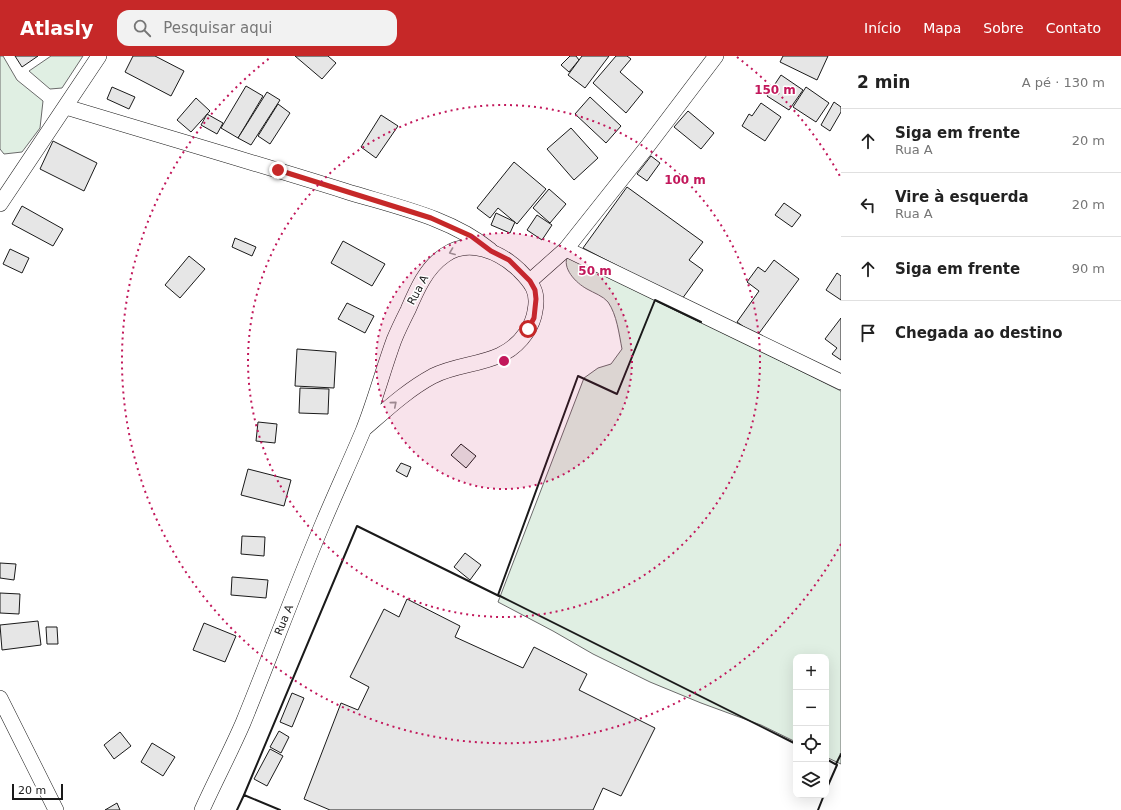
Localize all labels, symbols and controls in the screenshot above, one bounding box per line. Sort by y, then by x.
search box [117,10,397,46]
text: Atlasly [20,17,93,39]
icon: search [131,17,153,39]
text: Pesquisar aqui [163,19,272,37]
text: Início [864,20,901,36]
text: Mapa [923,20,961,36]
text: Sobre [983,20,1024,36]
text: Contato [1046,20,1101,36]
text: 2 min [857,72,910,92]
text: A pé · 130 m [1022,75,1105,90]
text: 150 m [754,83,796,97]
text: Siga em frente [895,124,1020,142]
icon: ahead [857,130,879,152]
text: 20 m [1072,133,1105,148]
text: Rua A [895,142,933,157]
route end [269,161,287,179]
text: 100 m [664,173,706,187]
text: Vire à esquerda [895,188,1029,206]
icon: left [857,194,879,216]
text: 20 m [1072,197,1105,212]
text: Rua A [895,206,933,221]
one-way arrow [449,247,456,255]
icon: ahead [857,258,879,280]
text: Siga em frente [895,260,1020,278]
text: 90 m [1072,261,1105,276]
text: 50 m [578,264,612,278]
street label: Rua A [405,272,431,307]
route start [519,320,537,338]
icon: arrive [857,322,879,344]
text: Chegada ao destino [895,324,1063,342]
centre of rings [497,354,511,368]
one-way arrow [390,401,397,408]
street label: Rua A [272,602,296,637]
map controls [793,654,829,798]
button: + [793,654,829,690]
button: − [793,690,829,726]
button: locate [793,726,829,762]
button: layers [793,762,829,798]
scale bar [12,782,63,801]
text: 20 m [18,784,46,797]

